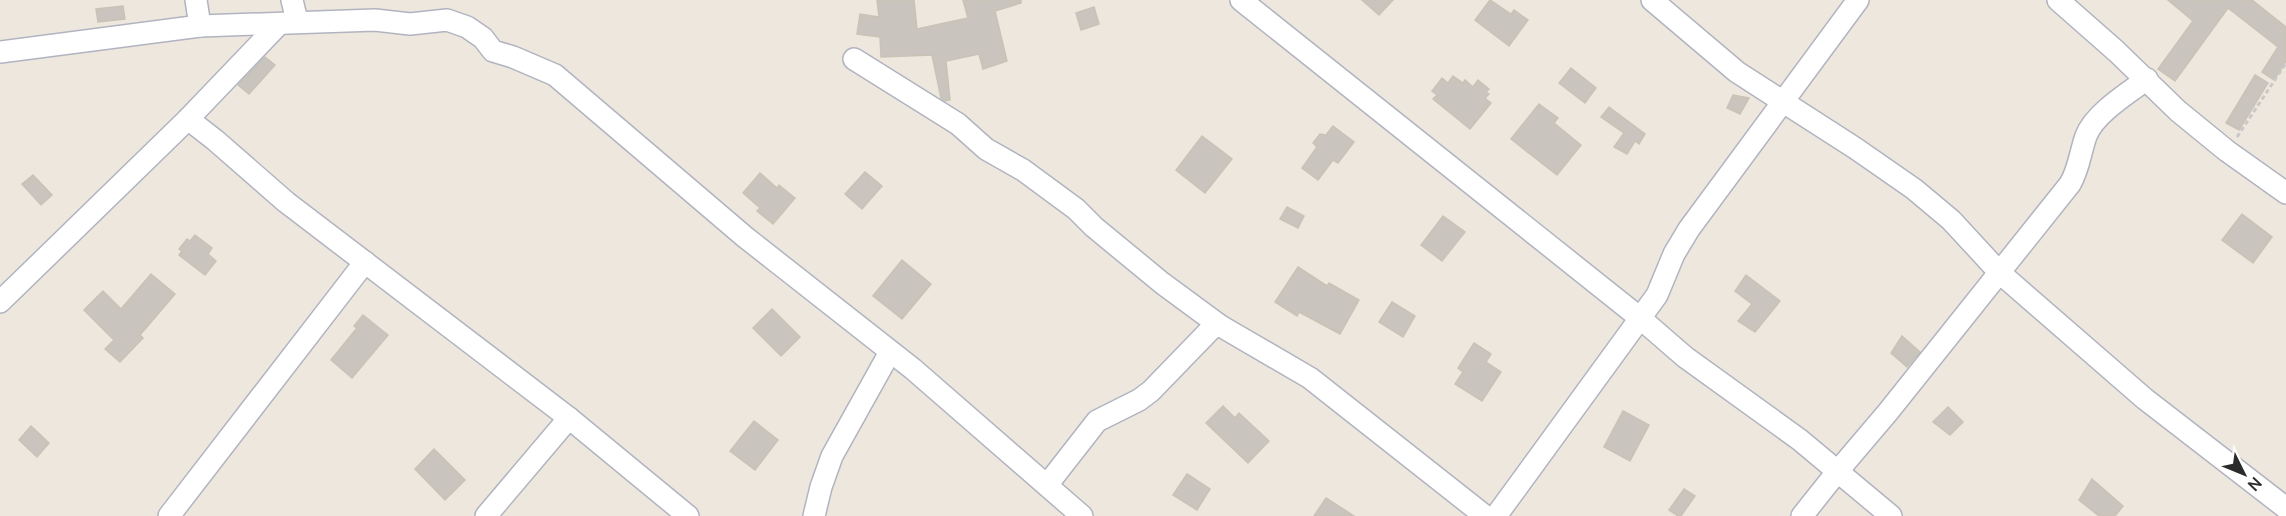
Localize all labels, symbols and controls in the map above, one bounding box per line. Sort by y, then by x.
north arrow [2214,444,2274,504]
text: N [2243,473,2267,496]

